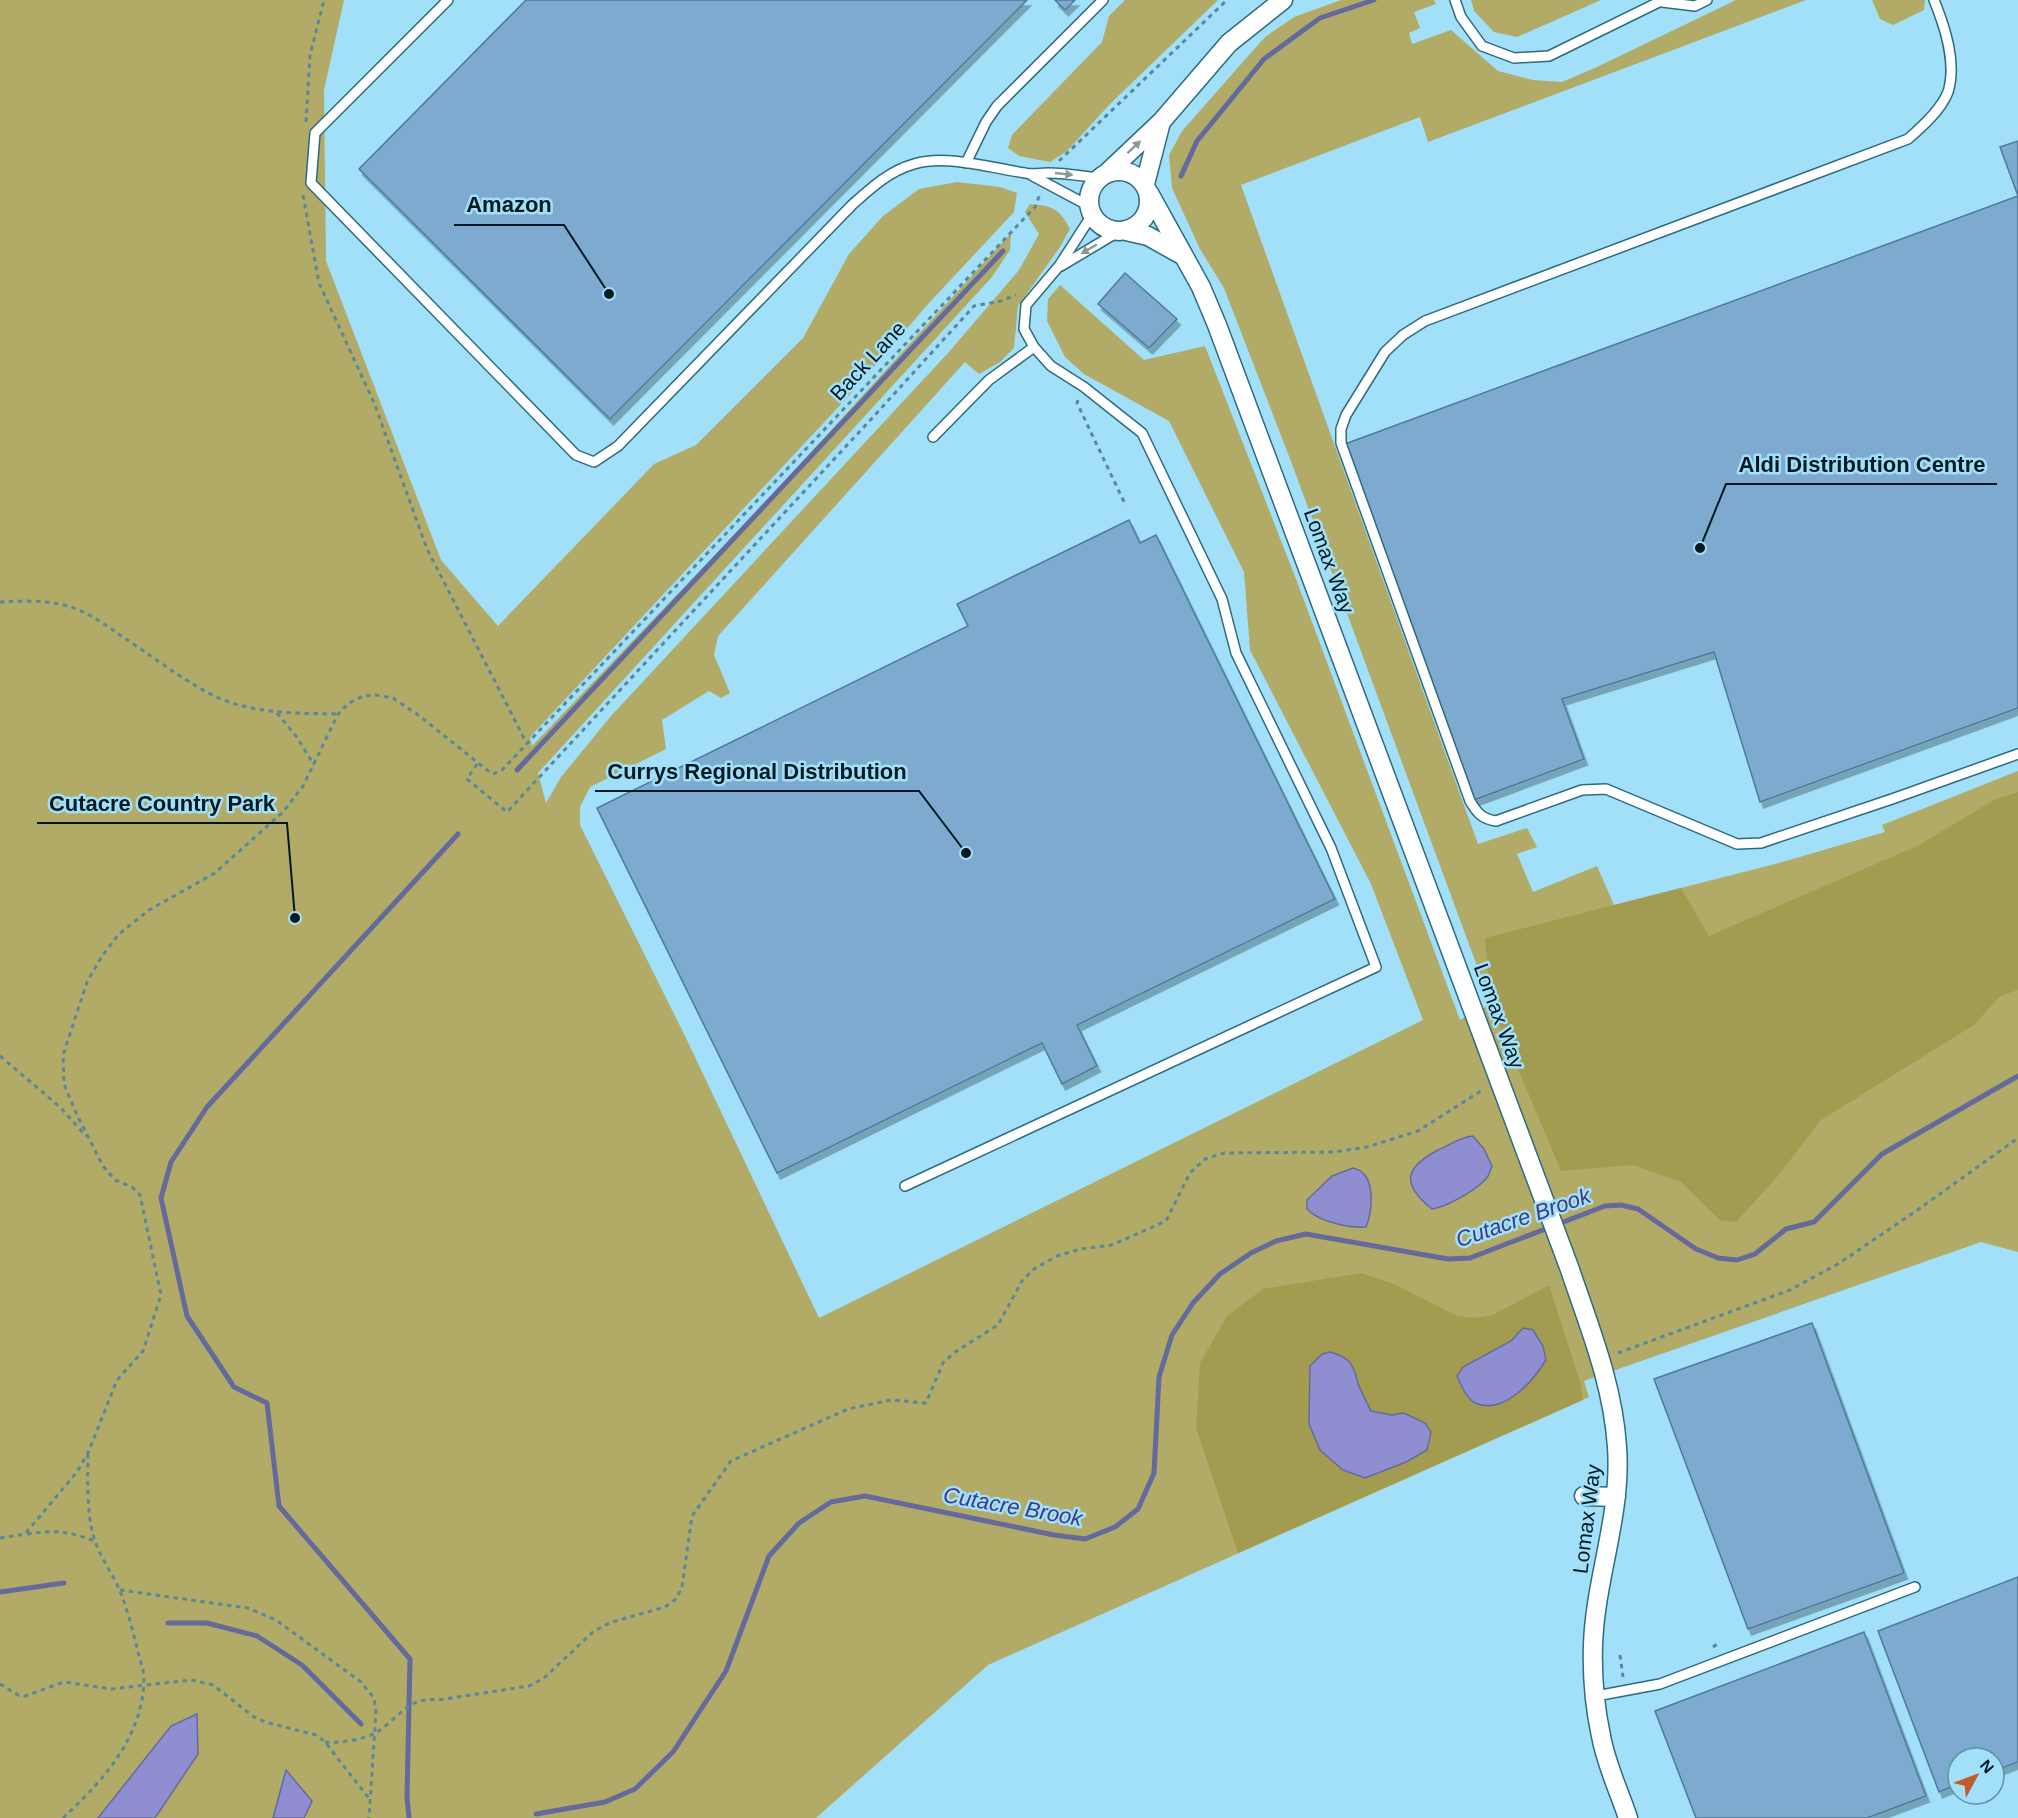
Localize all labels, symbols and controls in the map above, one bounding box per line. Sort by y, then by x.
one-way arrow [1127,141,1141,155]
one-way arrow [1054,170,1073,179]
callout: Amazon [454,185,564,225]
text: Amazon [466,192,552,217]
one-way arrow [1080,244,1097,254]
street label: Back Lane [825,317,910,405]
callout: Aldi Distribution Centre [1726,444,1997,484]
text: Aldi Distribution Centre [1739,452,1985,477]
street label: Lomax Way [1300,505,1359,617]
callout: Currys Regional Distribution [595,751,919,791]
text: Currys Regional Distribution [607,759,907,784]
callout: Cutacre Country Park [37,783,287,823]
text: Cutacre Country Park [49,791,276,816]
street label: Lomax Way [1470,960,1529,1072]
water label: Cutacre Brook [1453,1182,1595,1252]
street label: Lomax Way [1568,1462,1605,1575]
water label: Cutacre Brook [941,1482,1085,1531]
north arrow [1946,1746,2006,1806]
text: N [1977,1757,1997,1776]

